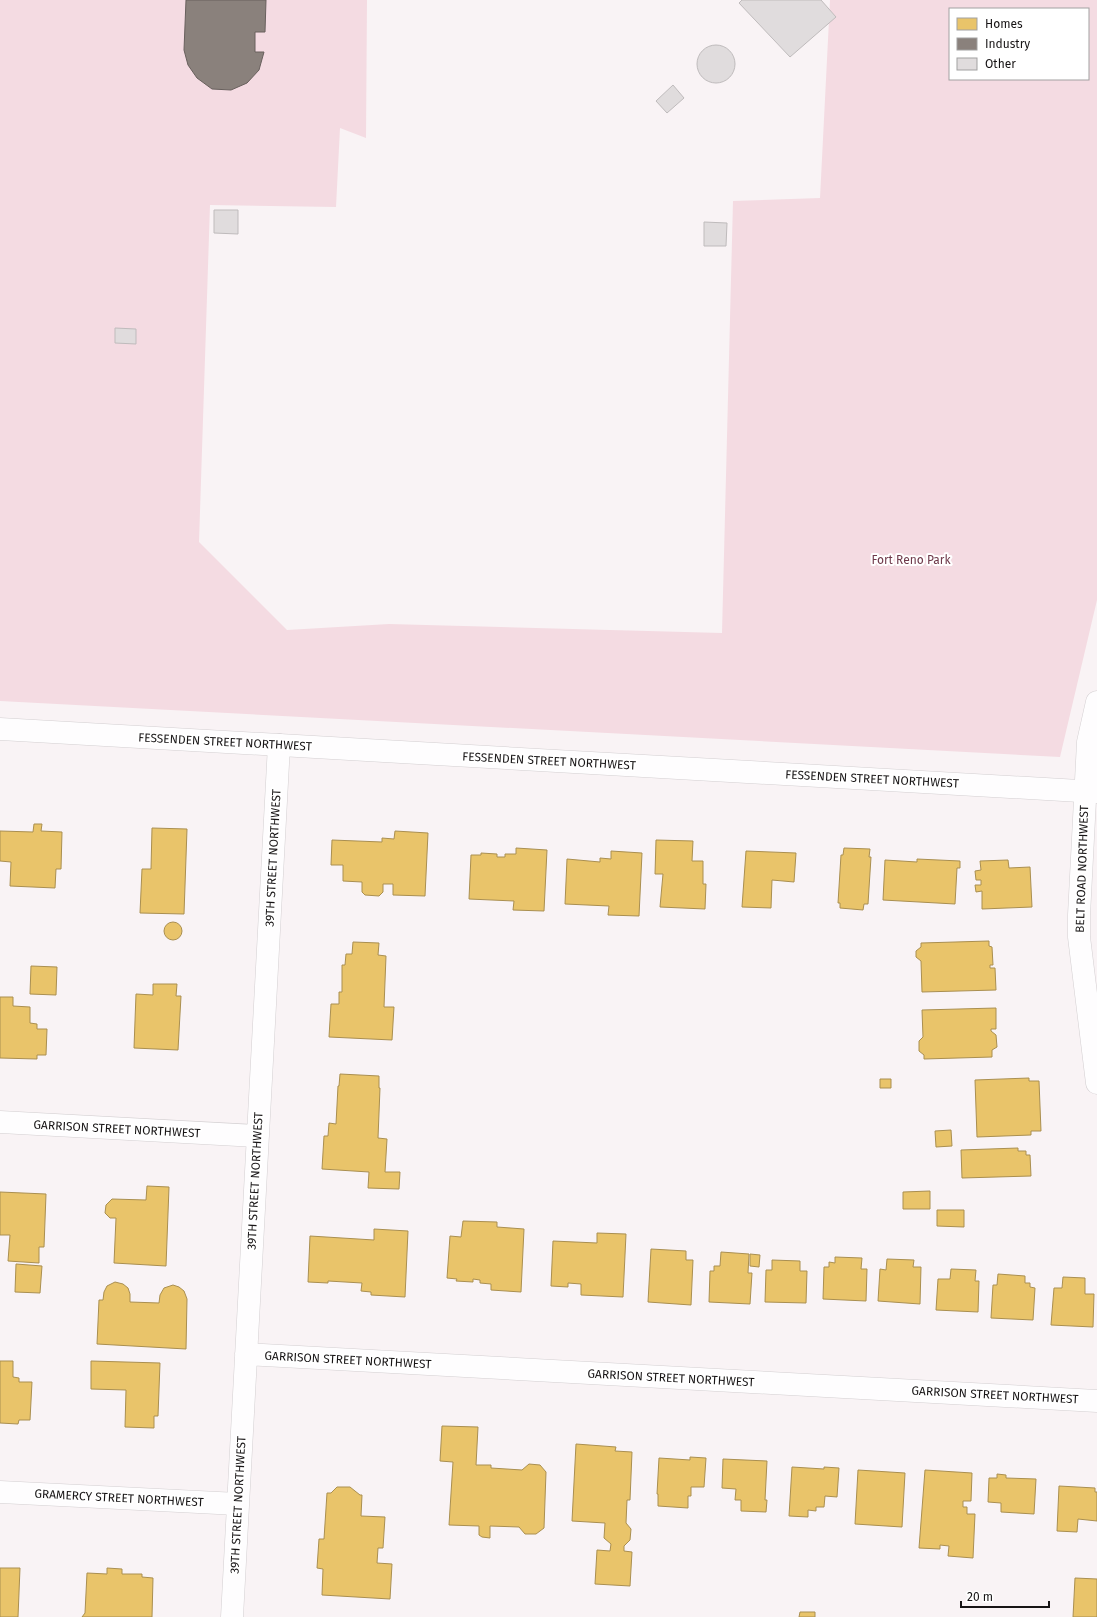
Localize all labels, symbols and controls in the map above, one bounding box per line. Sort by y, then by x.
legend [949,8,1089,80]
text: Homes [985,17,1023,31]
text: Industry [985,37,1030,51]
text: Other [985,57,1016,71]
park label: Fort Reno Park [871,553,951,567]
street label: FESSENDEN STREET NORTHWEST [138,730,313,754]
street label: FESSENDEN STREET NORTHWEST [462,749,637,773]
street label: FESSENDEN STREET NORTHWEST [785,767,960,791]
street label: 39TH STREET NORTHWEST [262,788,284,927]
street label: BELT ROAD NORTHWEST [1073,804,1091,933]
street label: 39TH STREET NORTHWEST [244,1111,266,1250]
street label: GARRISON STREET NORTHWEST [33,1118,202,1140]
street label: GARRISON STREET NORTHWEST [264,1349,433,1371]
street label: GARRISON STREET NORTHWEST [587,1367,756,1389]
street label: GARRISON STREET NORTHWEST [911,1384,1080,1406]
street label: 39TH STREET NORTHWEST [227,1435,249,1574]
street label: GRAMERCY STREET NORTHWEST [34,1487,205,1509]
scale bar [961,1583,1049,1609]
text: 20 m [967,1590,993,1604]

